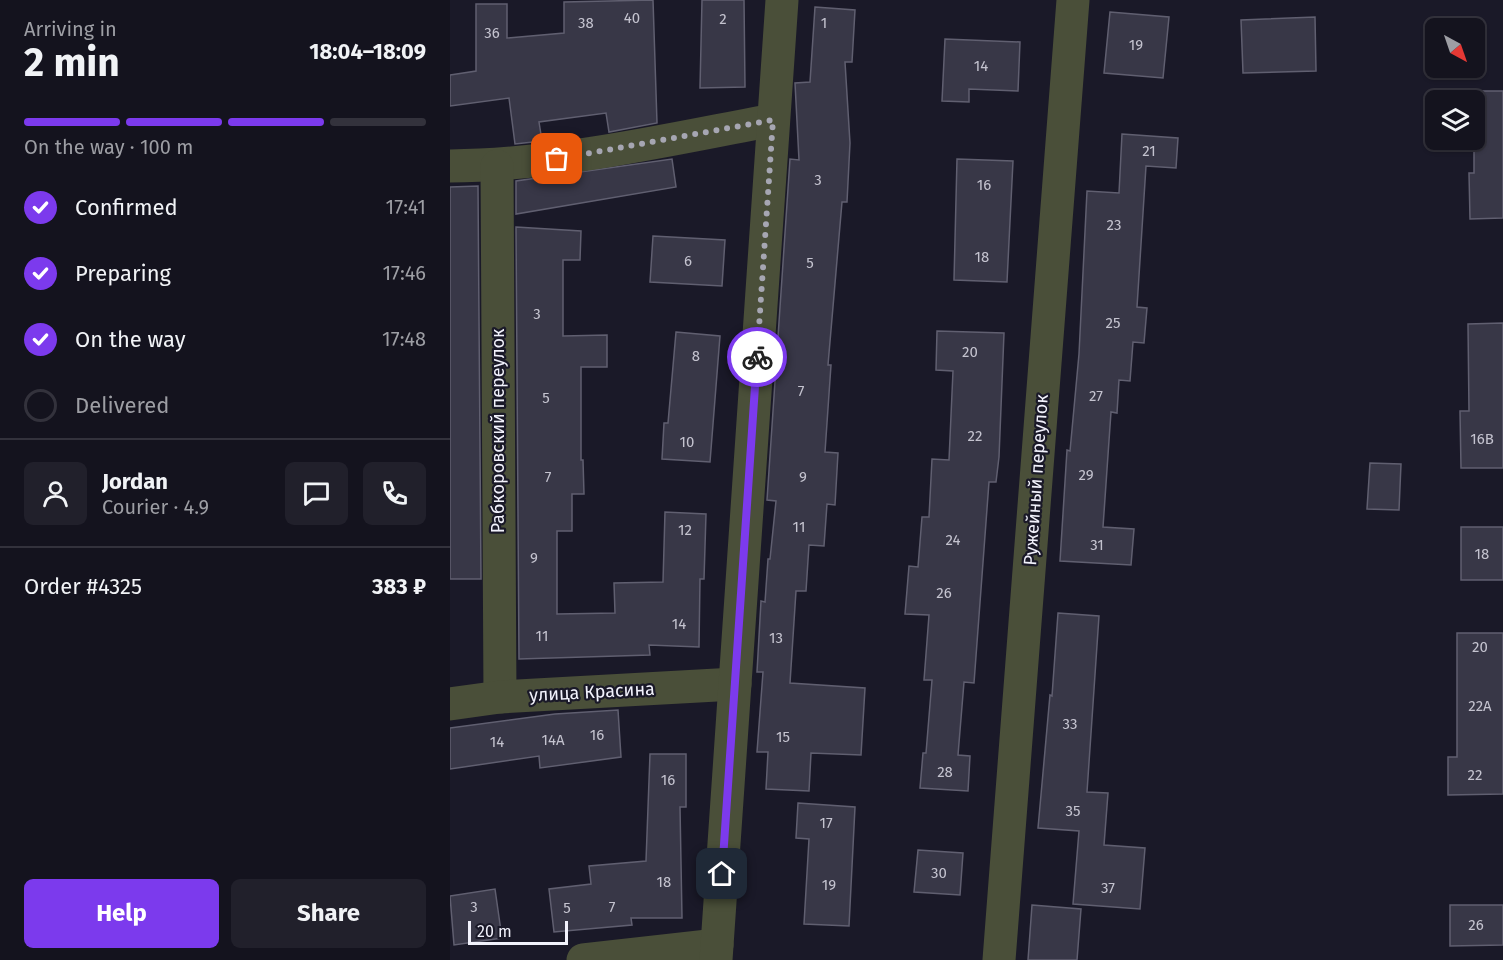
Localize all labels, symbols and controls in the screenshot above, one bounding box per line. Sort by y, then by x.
house number: 40 [624,9,640,27]
house number: 2 [719,10,727,28]
house number: 38 [578,14,594,32]
house number: 1 [821,14,827,32]
text: Arriving in [24,17,117,41]
north arrow [1425,18,1485,78]
map controls [1425,18,1485,150]
house number: 36 [484,24,500,42]
house number: 19 [1129,36,1143,54]
text: 18:04–18:09 [309,38,426,65]
text: 2 min [24,40,120,86]
house number: 14 [974,57,988,75]
button: layers [1425,90,1485,150]
pin [531,133,582,184]
text: On the way · 100 m [24,135,193,159]
icon: bag [540,142,573,175]
house number: 21 [1142,142,1156,160]
house number: 3 [814,171,822,189]
house number: 16 [977,176,991,194]
icon: check [24,191,57,224]
text: Confirmed [75,194,178,221]
text: 17:41 [386,195,426,219]
house number: 23 [1107,216,1121,234]
house number: 18 [975,248,989,266]
house number: 6 [684,252,692,270]
house number: 5 [806,254,814,272]
icon: check [24,257,57,290]
text: Preparing [75,260,171,287]
text: 17:46 [382,261,426,285]
house number: 3 [533,305,541,323]
house number: 25 [1106,314,1120,332]
icon: check [24,323,57,356]
text: On the way [75,326,186,353]
text: 17:48 [382,327,426,351]
courier [727,327,787,387]
street label: Рабкоровский переулок [487,328,509,533]
icon: bike [741,341,774,374]
house number: 20 [962,343,978,361]
house number: 8 [692,347,700,365]
house number: 7 [798,382,805,400]
house number: 27 [1089,387,1103,405]
house number: 5 [542,389,550,407]
text: Delivered [75,392,170,419]
street label: Ружейный переулок [1019,393,1053,566]
house number: 22 [968,427,982,445]
house number: 16В [1470,430,1494,448]
house number: 10 [680,433,694,451]
button: person [24,462,87,525]
button: chat [285,462,348,525]
button: phone [363,462,426,525]
house number: 29 [1078,466,1094,484]
text: Jordan [102,468,168,495]
house number: 7 [545,468,552,486]
house number: 9 [799,468,807,486]
text: Courier · 4.9 [102,495,209,519]
house number: 11 [793,518,805,536]
house number: 12 [678,521,692,539]
house number: 24 [945,531,961,549]
house number: 31 [1090,536,1104,554]
house number: 18 [1475,545,1489,563]
house number: 9 [530,549,538,567]
text: Order #4325 [24,573,142,600]
text: 383 ₽ [372,573,426,600]
house number: 26 [936,584,952,602]
house number: 14 [672,615,686,633]
house number: 11 [536,627,548,645]
house number: 13 [769,629,783,647]
house number: 20 [1472,638,1488,656]
street label: улица Красина [529,678,655,706]
house number: 22А [1468,697,1492,715]
house number: 33 [1063,715,1077,733]
house number: 16 [590,726,604,744]
house number: 15 [776,728,790,746]
house number: 14А [541,731,565,749]
house number: 14 [490,733,504,751]
house number: 28 [937,763,953,781]
house number: 22 [1468,766,1482,784]
house number: 16 [661,771,675,789]
house number: 35 [1065,802,1081,820]
house number: 17 [819,814,833,832]
pin [696,848,747,899]
icon: home [705,857,738,890]
house number: 30 [931,864,947,882]
house number: 18 [657,873,671,891]
house number: 19 [822,876,836,894]
button: Help [24,879,219,948]
button: Share [231,879,426,948]
house number: 37 [1101,879,1115,897]
house number: 3 [470,898,478,916]
house number: 7 [609,898,616,916]
house number: 5 [563,899,571,917]
house number: 26 [1468,916,1484,934]
scale bar [468,918,568,946]
text: 20 m [477,922,512,941]

